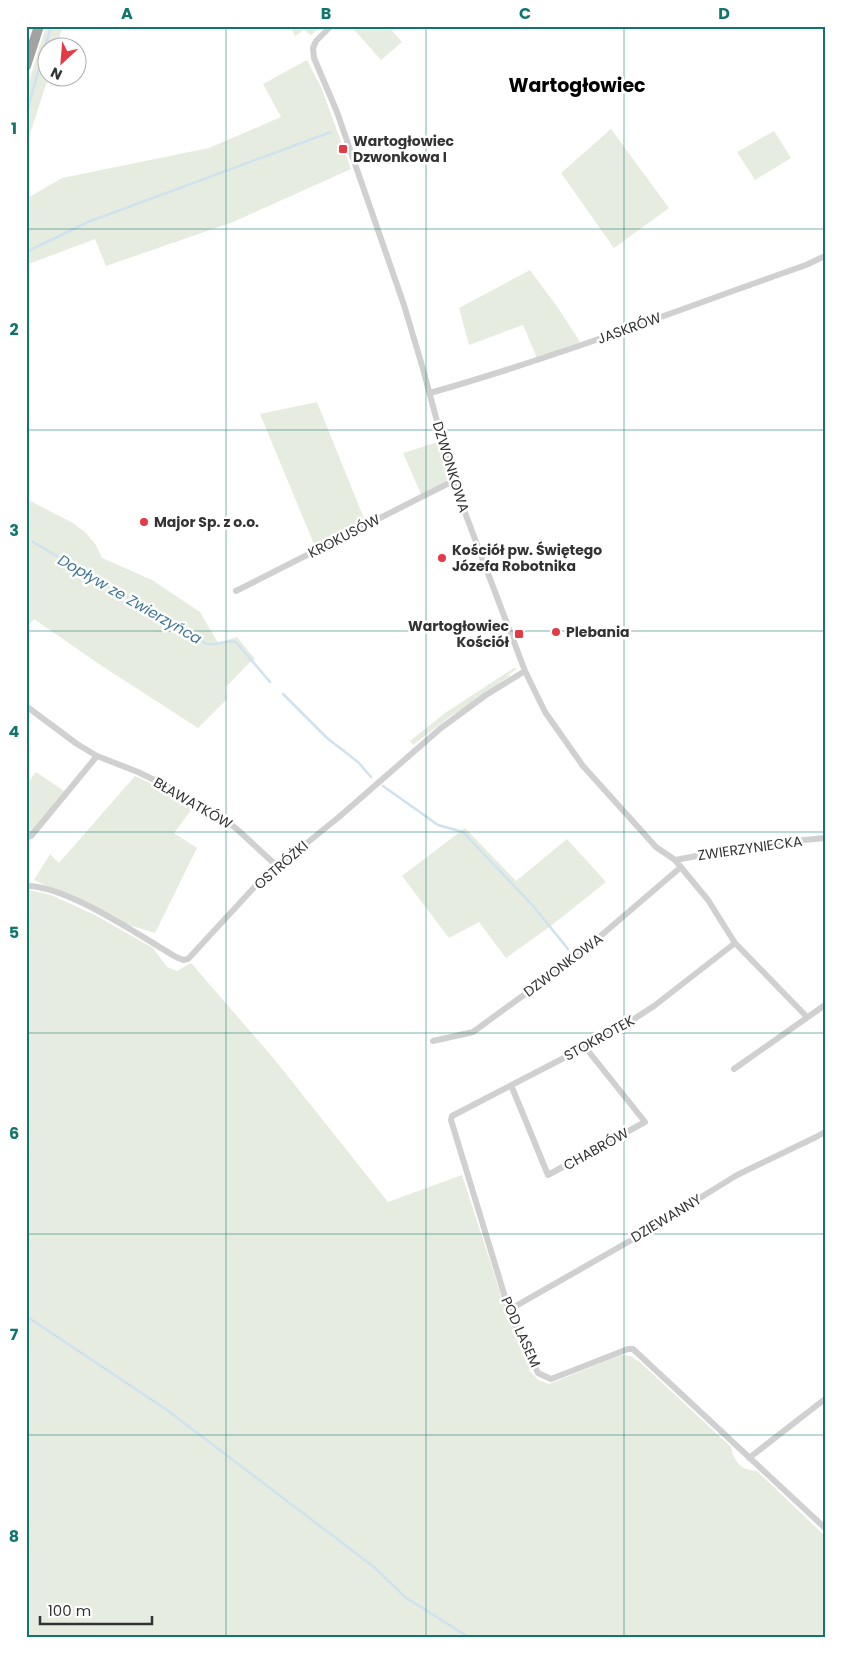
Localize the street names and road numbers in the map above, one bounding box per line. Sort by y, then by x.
street label: JASKRÓW [594,307,664,349]
street label: DZWONKOWA [428,419,474,515]
street label: KROKUSÓW [304,509,384,563]
street label: BŁAWATKÓW [150,772,236,834]
street label: ZWIERZYNIECKA [697,831,803,865]
street label: OSTRÓŻKI [250,836,312,894]
street label: DZWONKOWA [519,929,607,1001]
street label: STOKROTEK [560,1010,638,1066]
street label: CHABRÓW [560,1123,632,1175]
street label: DZIEWANNY [627,1189,705,1247]
street label: POD LASEM [496,1293,546,1371]

